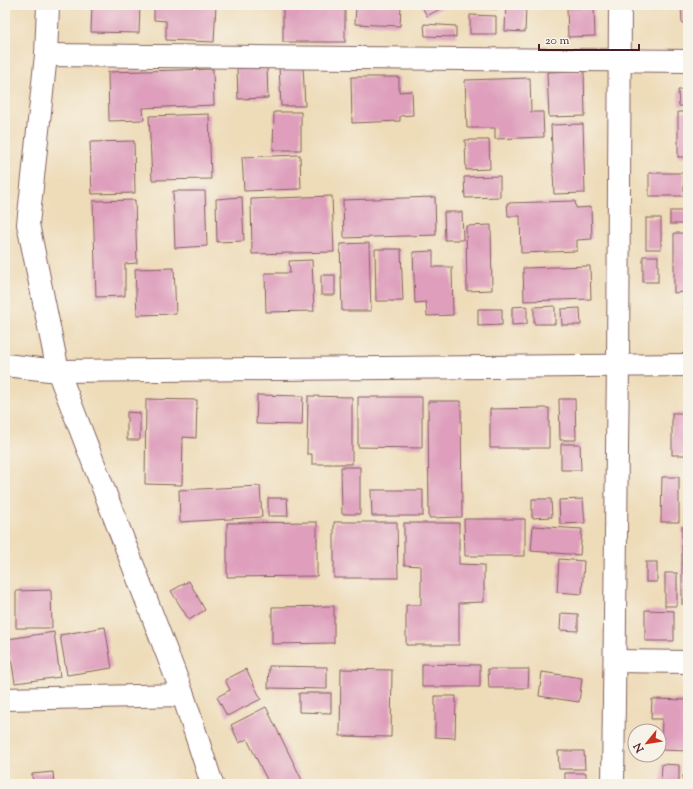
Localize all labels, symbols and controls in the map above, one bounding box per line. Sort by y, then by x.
scale bar [539,26,639,52]
text: 20 m [545,32,570,50]
north arrow [627,723,667,763]
text: N [630,740,649,756]

